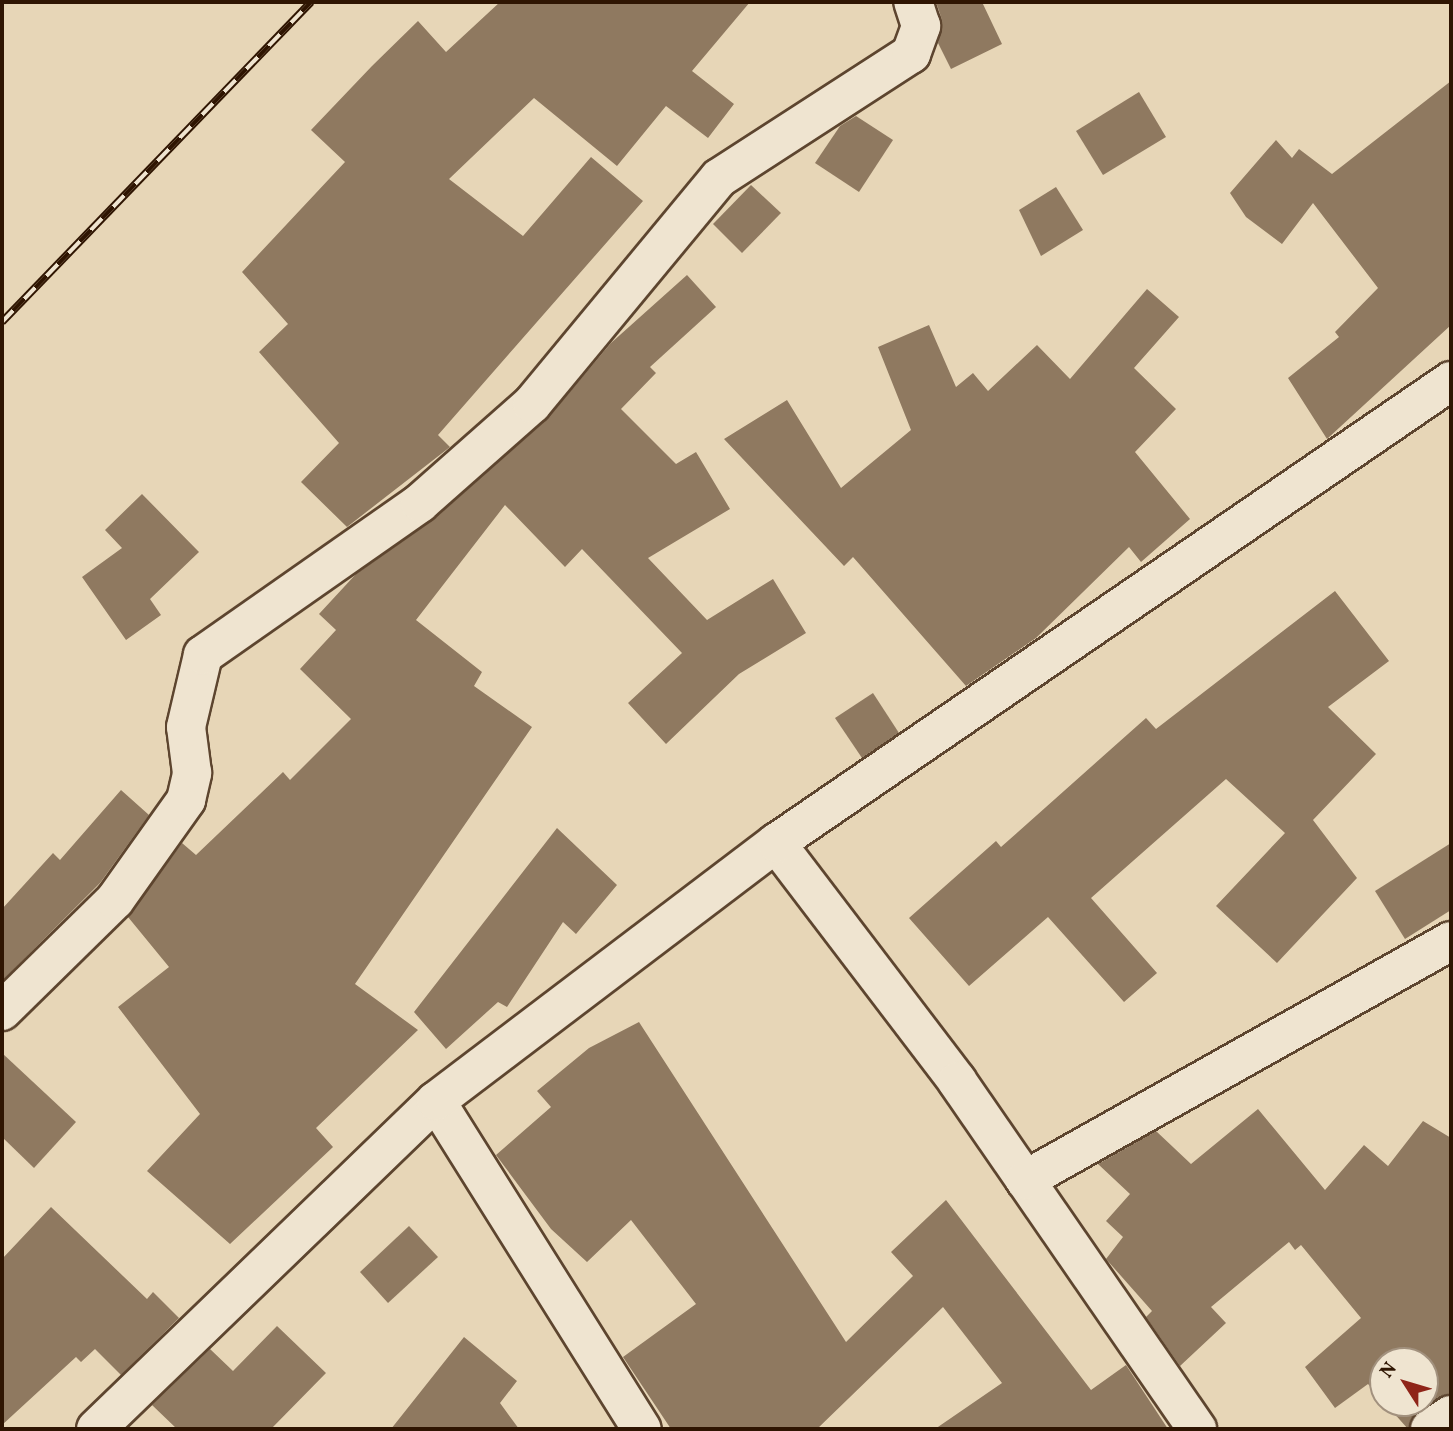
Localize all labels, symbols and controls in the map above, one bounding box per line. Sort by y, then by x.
north arrow [1369,1347,1439,1417]
text: N [1374,1357,1403,1384]

